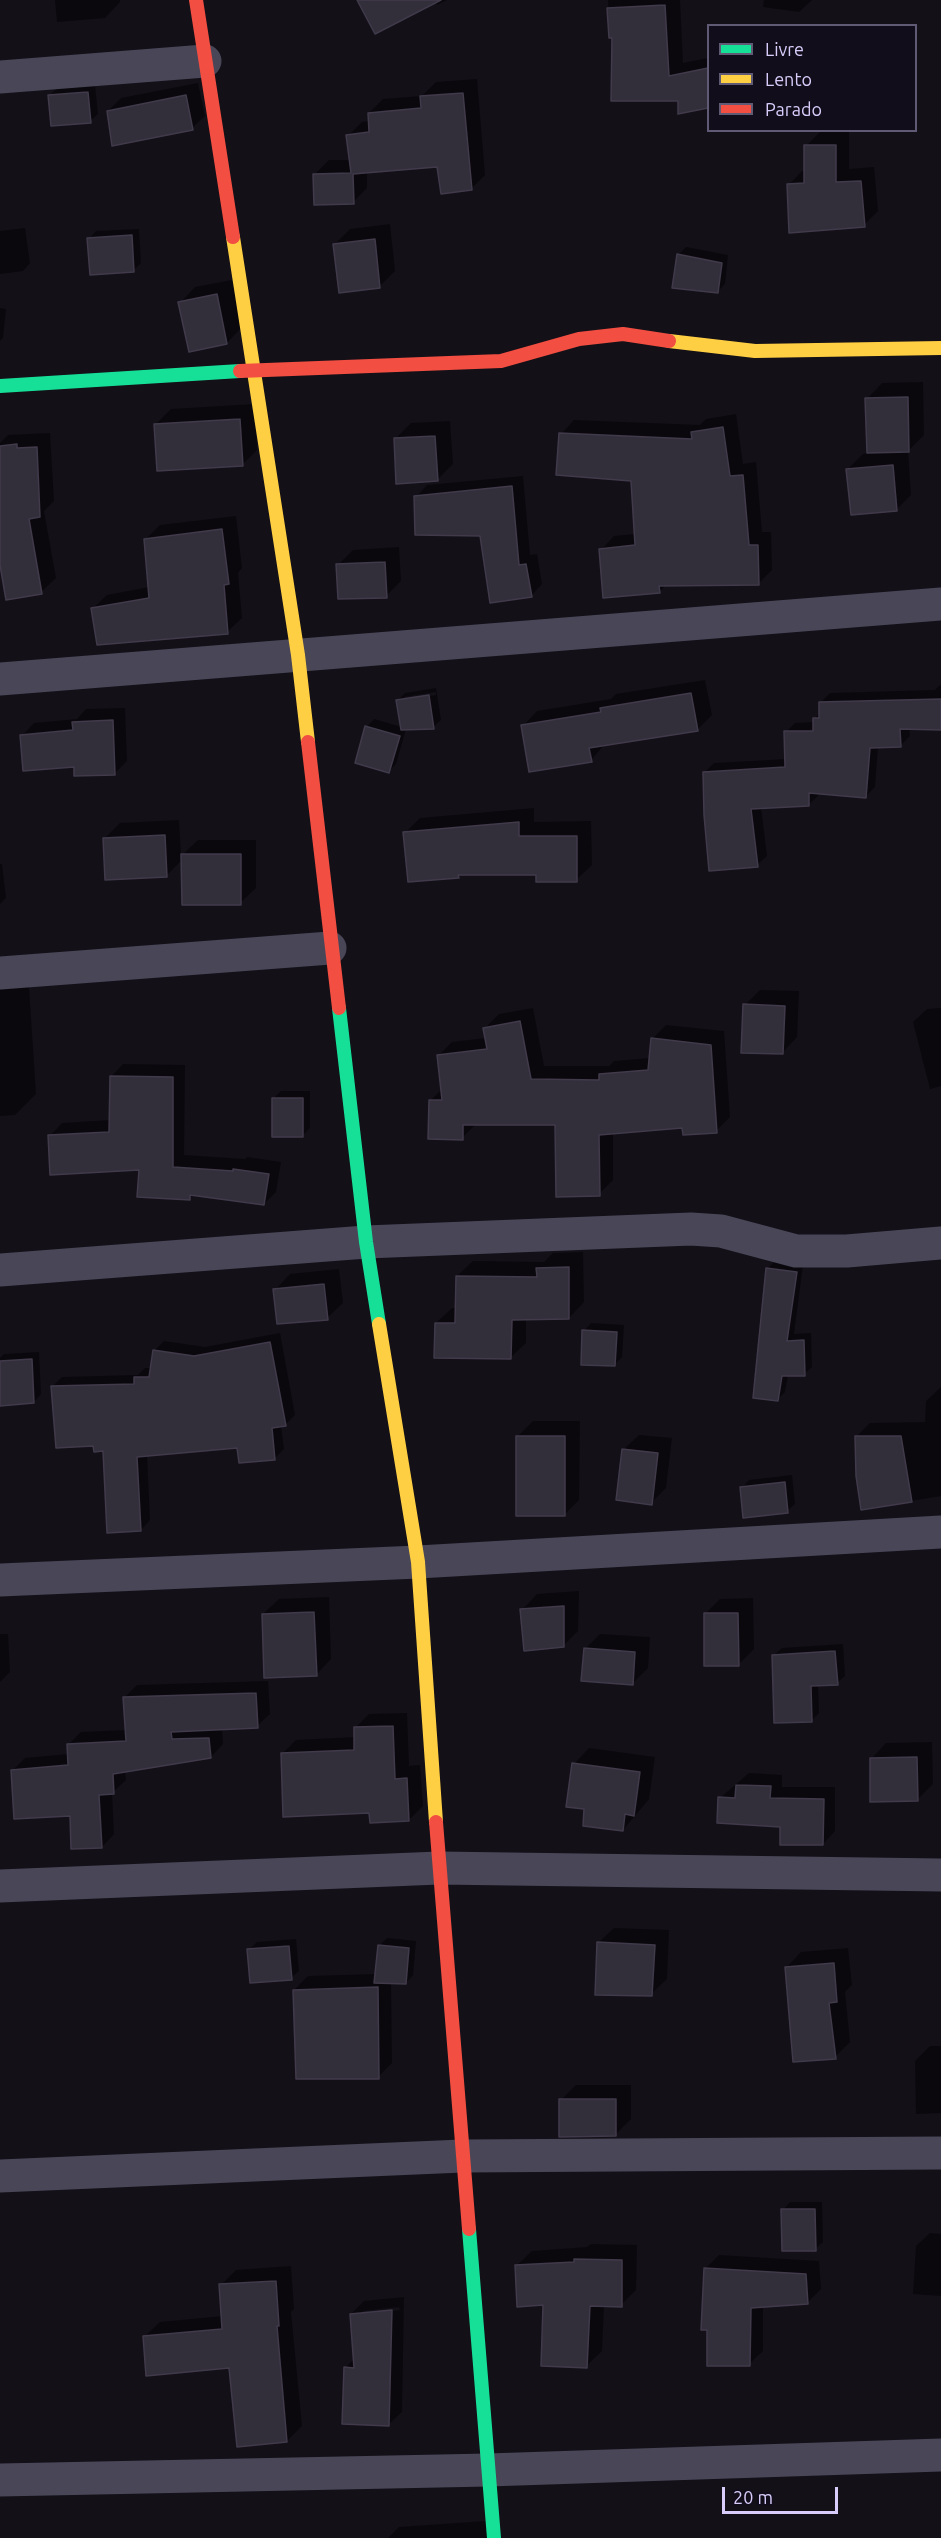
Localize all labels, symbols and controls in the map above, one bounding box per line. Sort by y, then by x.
legend [707,24,917,132]
text: Livre [765,39,804,59]
text: Lento [765,69,812,89]
text: Parado [765,99,822,119]
scale bar [725,2475,840,2513]
text: 20 m [733,2487,773,2507]

